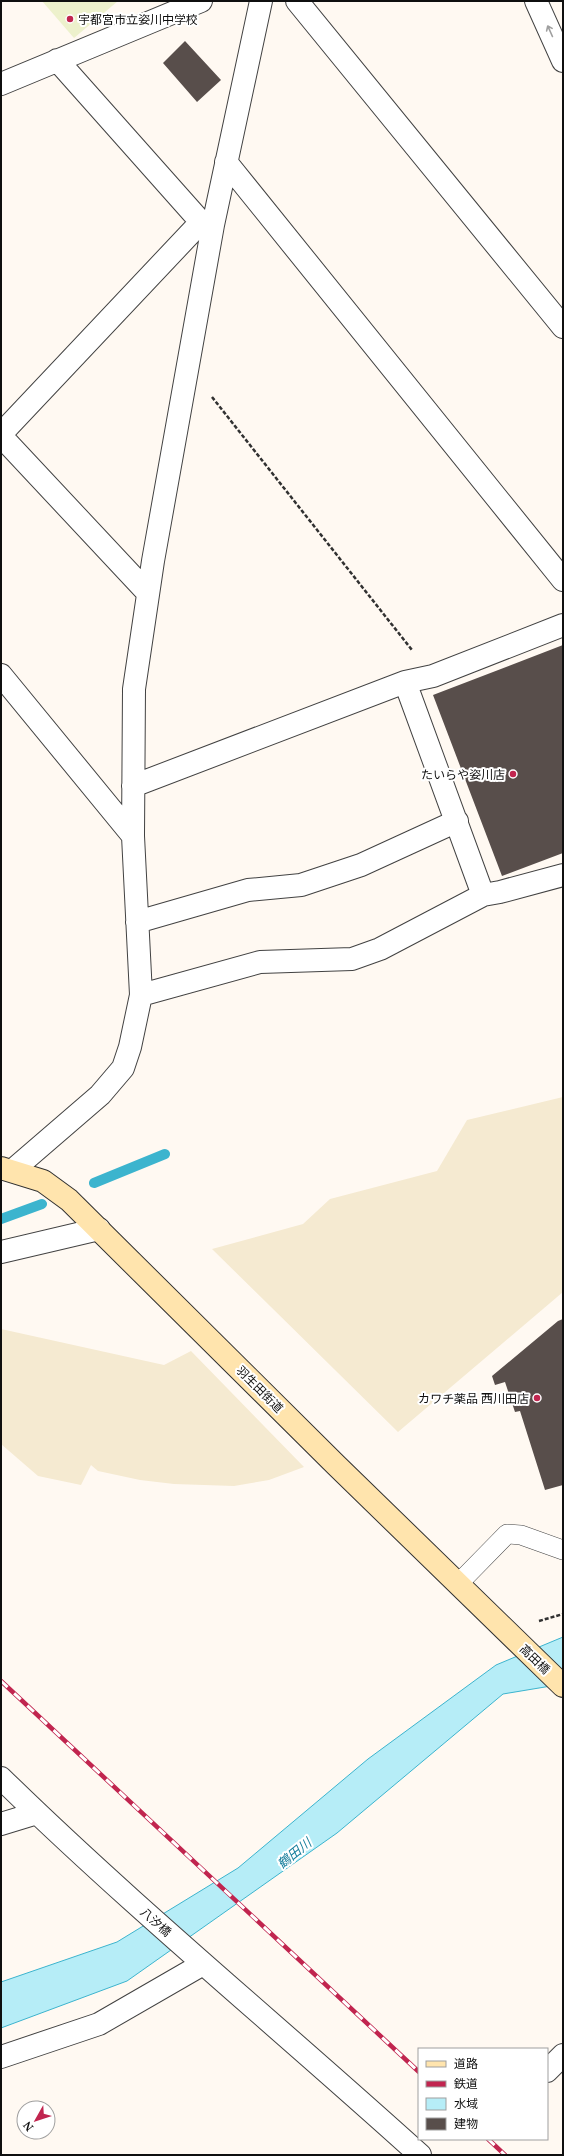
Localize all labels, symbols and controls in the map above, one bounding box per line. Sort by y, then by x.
place label: 宇都宮市立姿川中学校 [78,11,198,28]
marker: 宇都宮市立姿川中学校 [65,14,75,24]
one-way arrow [546,25,553,37]
place label: たいらや姿川店 [421,766,505,783]
marker: たいらや姿川店 [508,769,518,779]
street label: 羽生田街道 [233,1362,287,1416]
place label: カワチ薬品 西川田店 [418,1390,529,1407]
marker: カワチ薬品 西川田店 [532,1393,542,1403]
street label: 高田橋 [516,1640,554,1678]
water label: 鶴田川 [273,1832,316,1872]
street label: 八汐橋 [137,1904,175,1940]
legend [418,2048,548,2140]
text: 道路 [454,2055,478,2072]
text: 鉄道 [454,2075,478,2092]
text: 水域 [454,2095,478,2112]
north arrow [16,2100,56,2140]
text: 建物 [454,2115,478,2132]
text: N [19,2118,36,2135]

